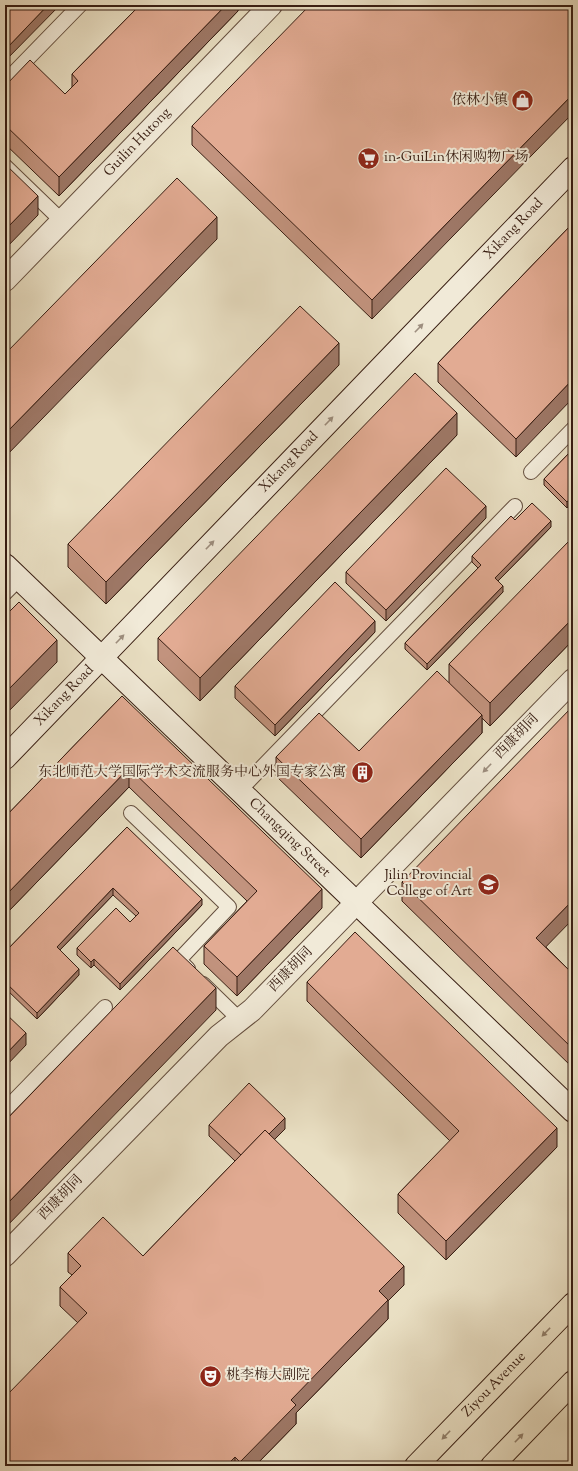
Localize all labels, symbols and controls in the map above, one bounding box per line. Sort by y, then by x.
shop icon: 依林小镇 [510,88,536,114]
place label: 依林小镇 [452,91,508,111]
street label: Guilin Hutong [100,104,176,182]
supermarket icon: in-GuiLin休闲购物广场 [355,145,381,171]
place label: in-GuiLin休闲购物广场 [384,148,529,168]
street label: Xikang Road [480,194,548,264]
one-way arrow [414,323,424,333]
one-way arrow [324,416,334,426]
street label: Xikang Road [255,428,324,498]
one-way arrow [205,540,215,550]
one-way arrow [115,634,124,644]
street label: Xikang Road [30,661,99,731]
street label: 西康胡同 [490,710,544,764]
building icon: 东北师范大学国际学术交流服务中心外国专家公寓 [349,760,375,786]
place label: 东北师范大学国际学术交流服务中心外国专家公寓 [38,763,346,783]
one-way arrow [482,763,492,773]
street label: Changqing Street [244,794,335,882]
place label: Jilin Provincial College of Art [384,866,472,902]
school or university icon: Jilin Provincial College of Art [475,871,501,897]
street label: 西康胡同 [264,943,318,997]
street label: 西康胡同 [34,1171,88,1225]
one-way arrow [541,1327,551,1337]
street label: Ziyou Avenue [458,1348,531,1422]
theatre icon: 桃李梅大剧院 [197,1363,223,1389]
place label: 桃李梅大剧院 [226,1366,310,1386]
one-way arrow [441,1430,451,1440]
one-way arrow [514,1433,524,1443]

